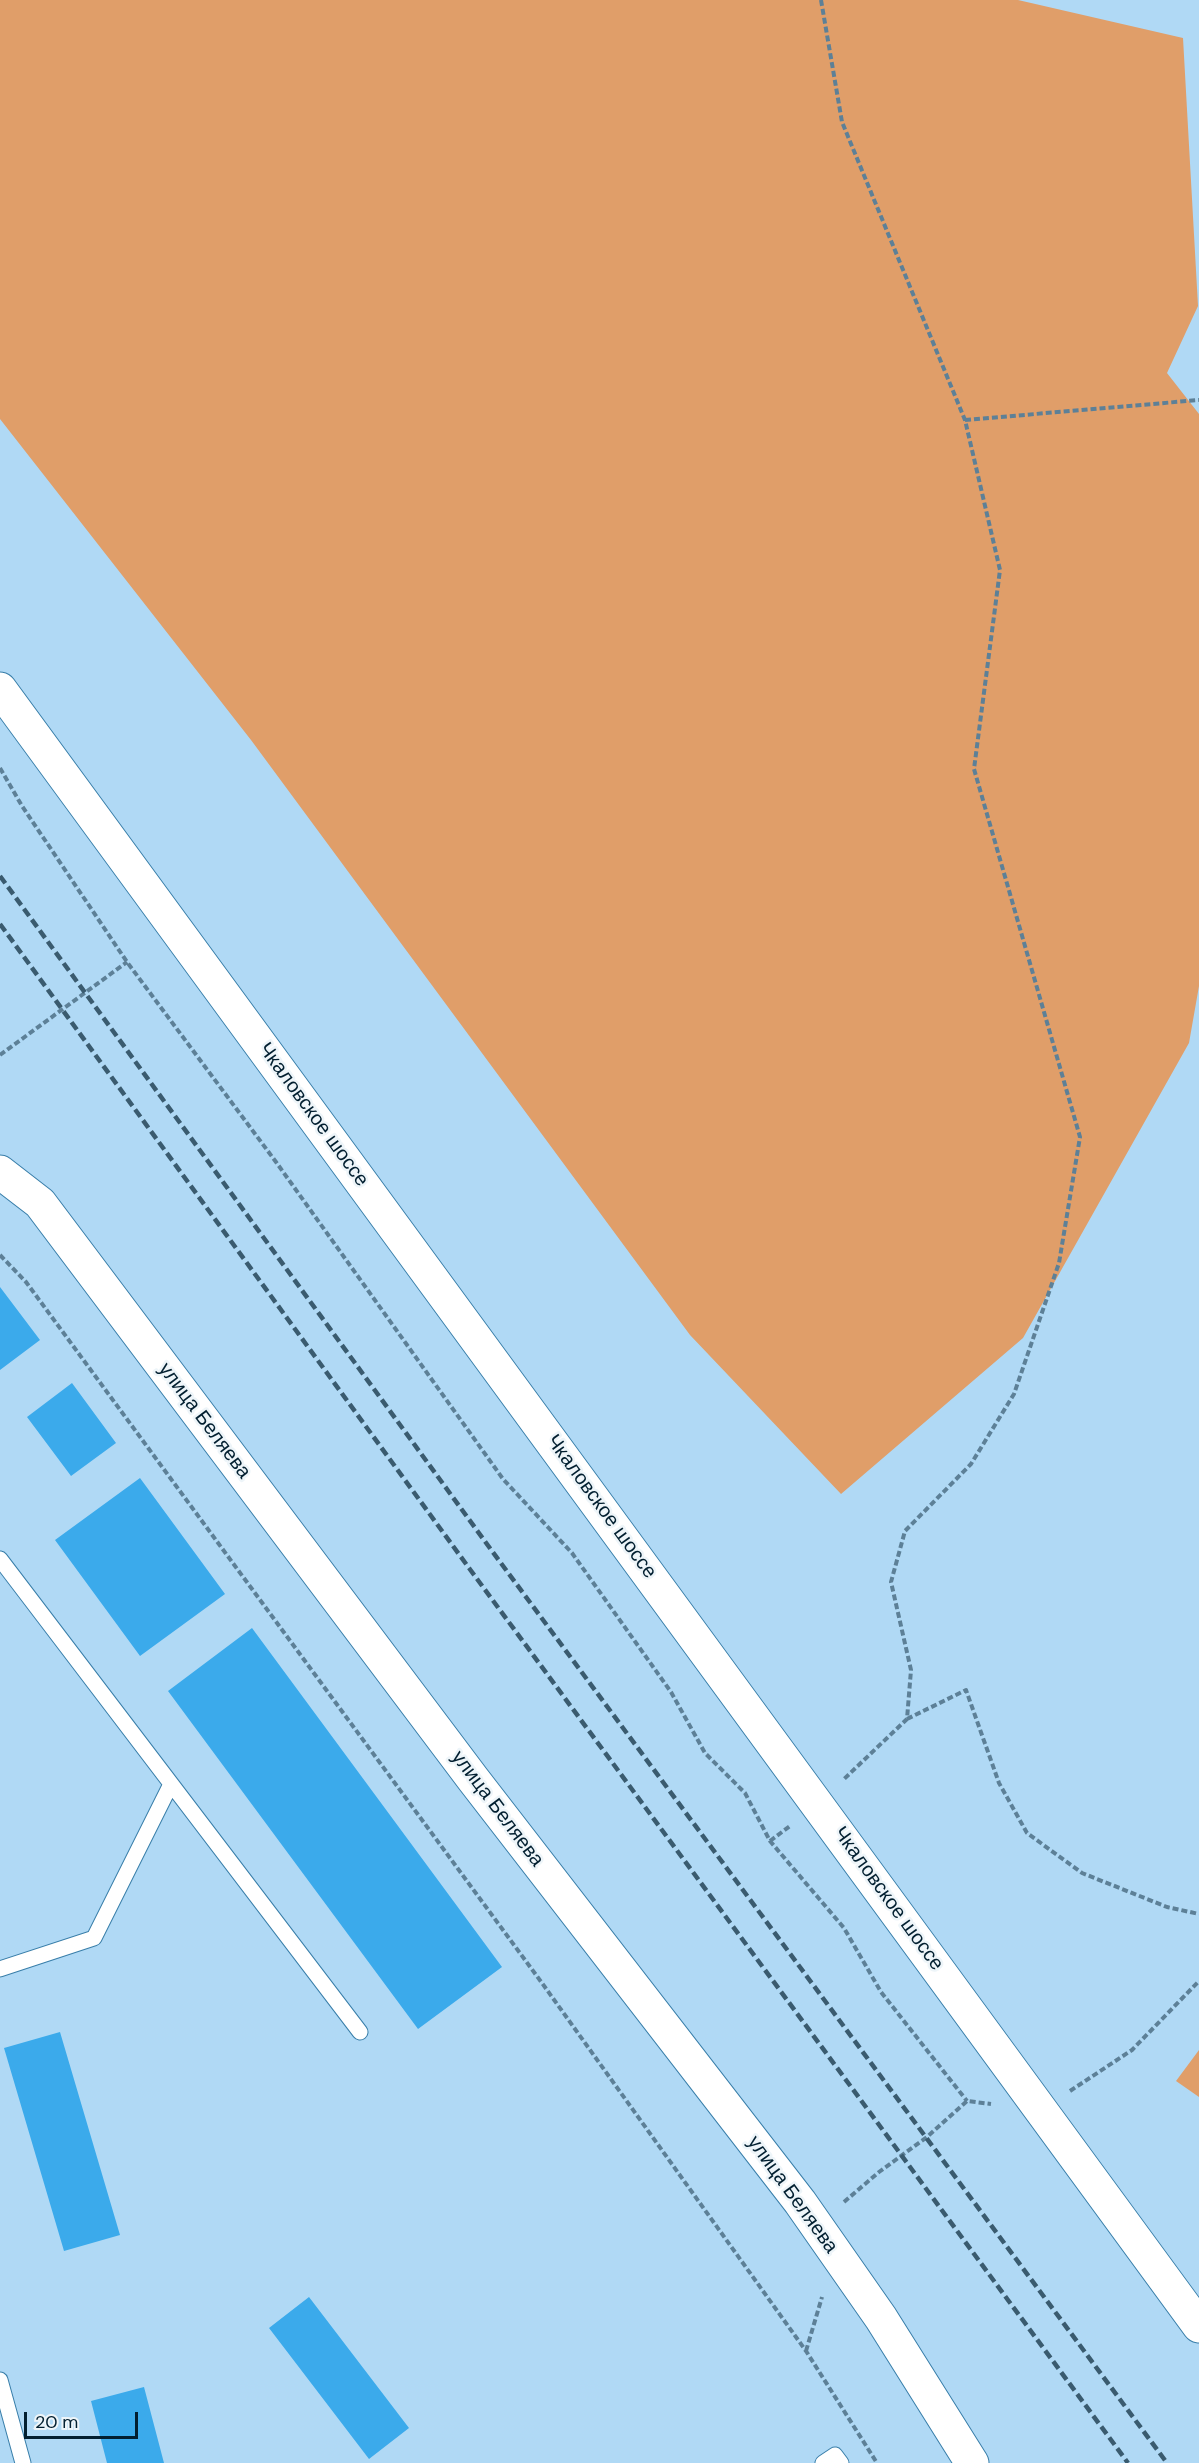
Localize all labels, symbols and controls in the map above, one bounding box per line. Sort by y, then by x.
street label: Чкаловское шоссе [253,1038,373,1192]
street label: улица Беляева [153,1358,255,1484]
street label: Чкаловское шоссе [541,1430,661,1584]
street label: улица Беляева [446,1746,548,1872]
street label: Чкаловское шоссе [828,1822,948,1976]
street label: улица Беляева [741,2132,843,2258]
scale bar [27,2400,141,2438]
text: 20 m [35,2410,78,2434]

